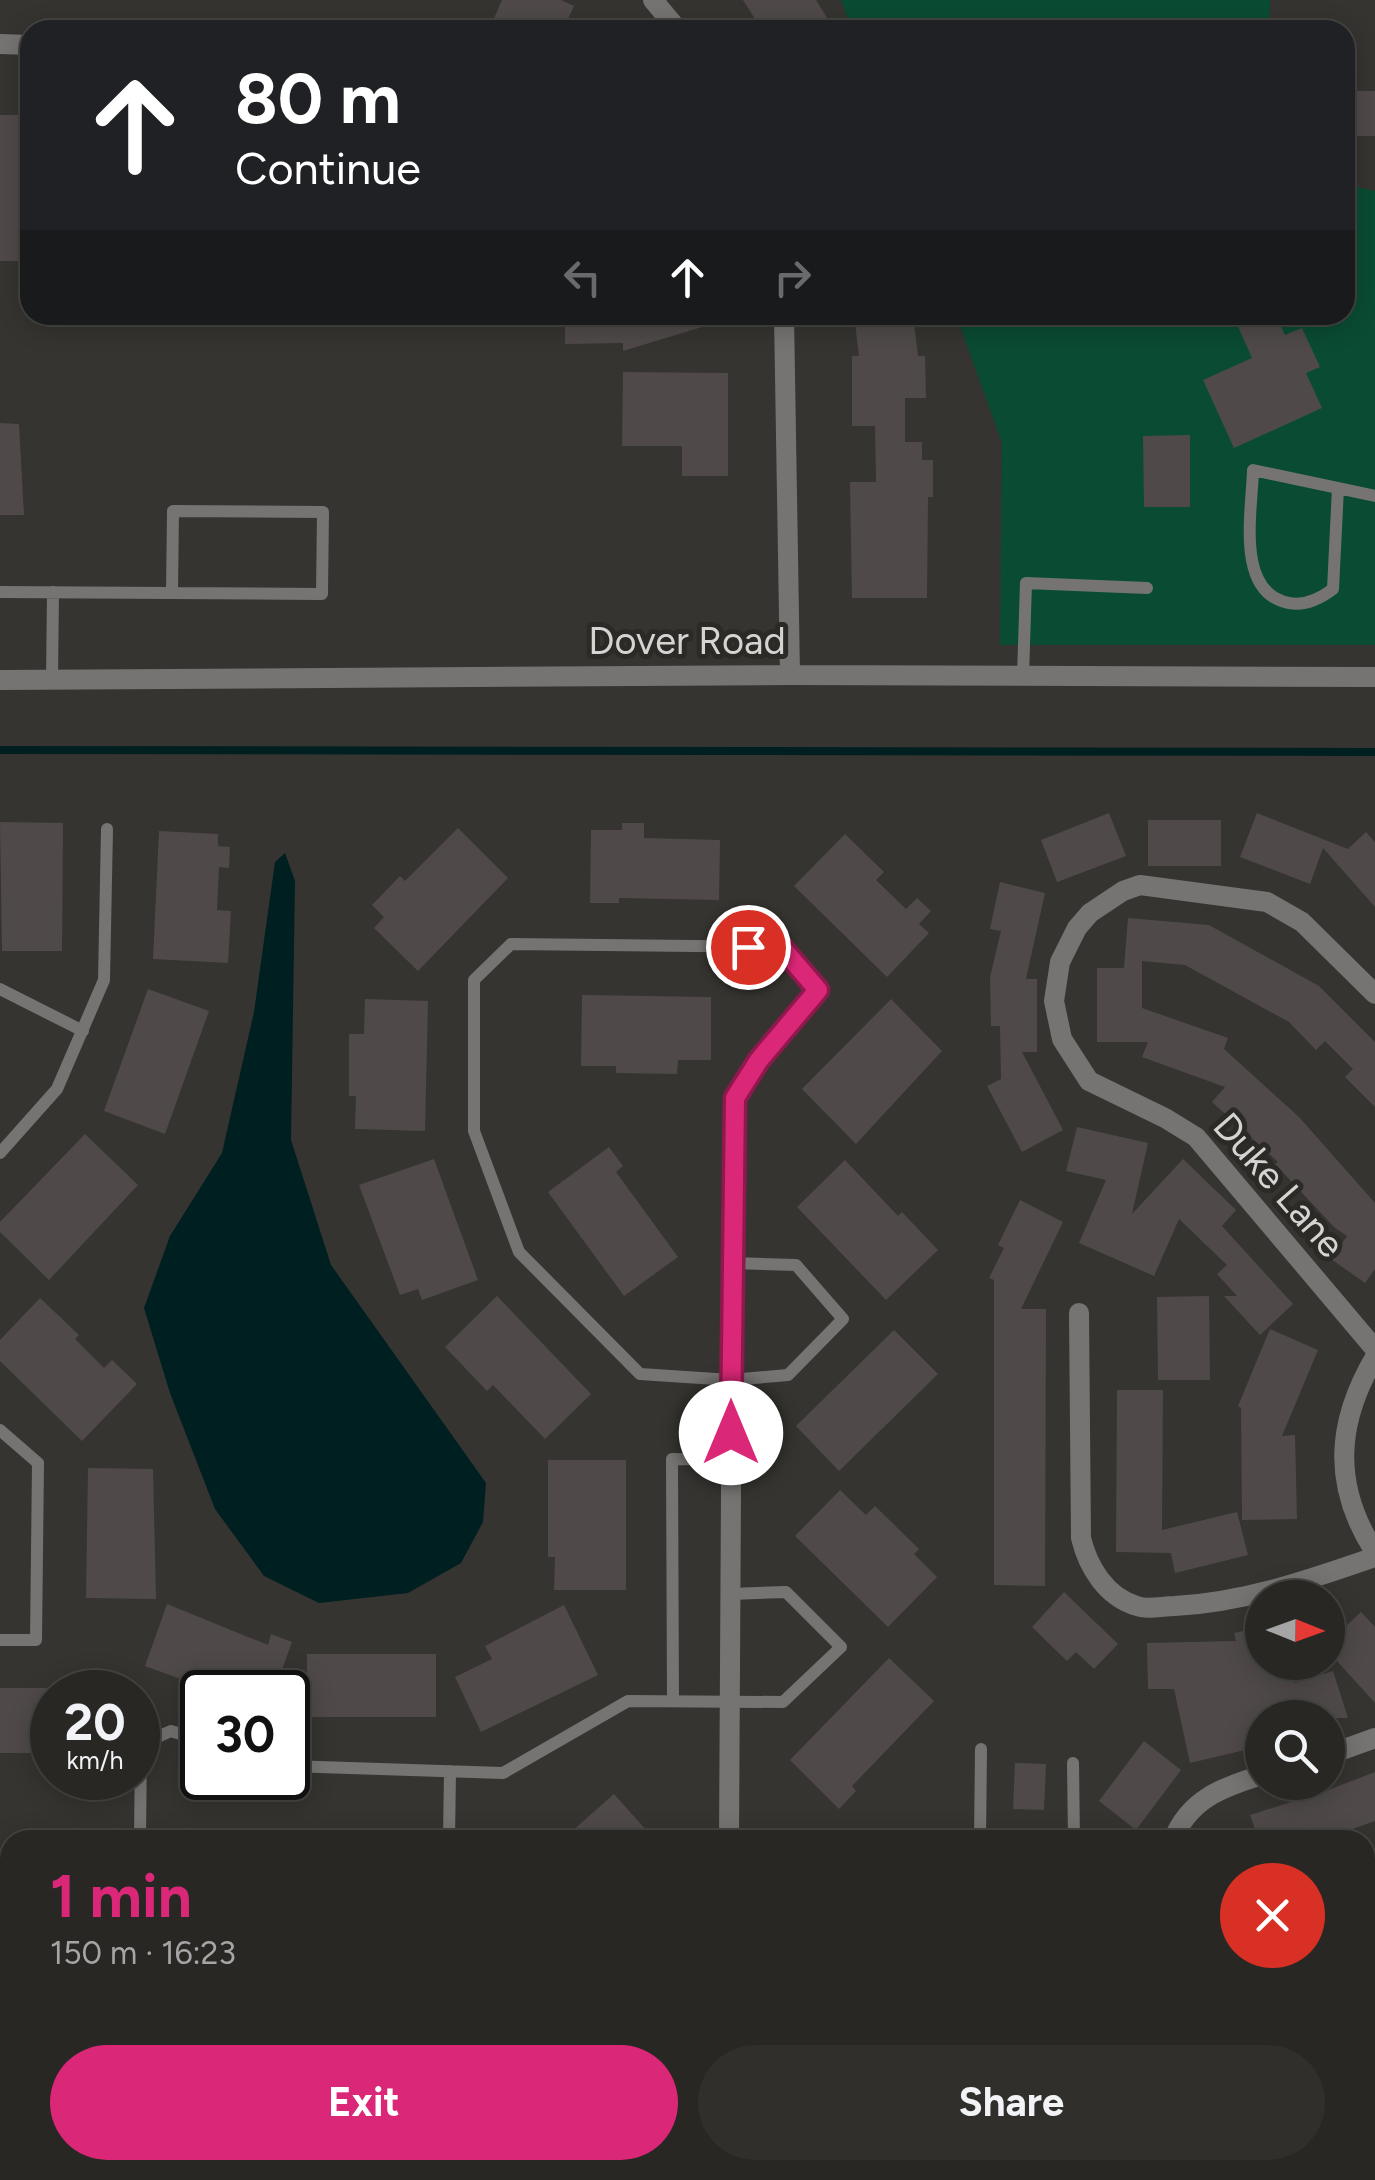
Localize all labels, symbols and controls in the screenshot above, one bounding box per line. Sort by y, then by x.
text: 80 m [235,56,401,141]
icon: ahead [70,60,200,190]
text: Continue [235,141,421,195]
icon: left [555,250,610,305]
icon: ahead [660,250,715,305]
icon: right [765,250,820,305]
street label: Dover Road [588,618,786,664]
pin [706,905,791,990]
icon: arrive [721,920,776,975]
street label: Duke Lane [1204,1103,1354,1267]
position arrow [679,1381,783,1485]
north arrow [1245,1580,1345,1680]
map controls [1245,1580,1345,1800]
speed limit sign: 30 [180,1670,310,1800]
text: 20 [64,1692,126,1753]
button: search [1245,1700,1345,1800]
text: km/h [66,1745,124,1775]
text: 1 min [50,1860,192,1932]
button: close [1220,1863,1325,1968]
text: 150 m · 16:23 [50,1934,236,1972]
button: Exit [50,2045,678,2160]
button: Share [698,2045,1325,2160]

